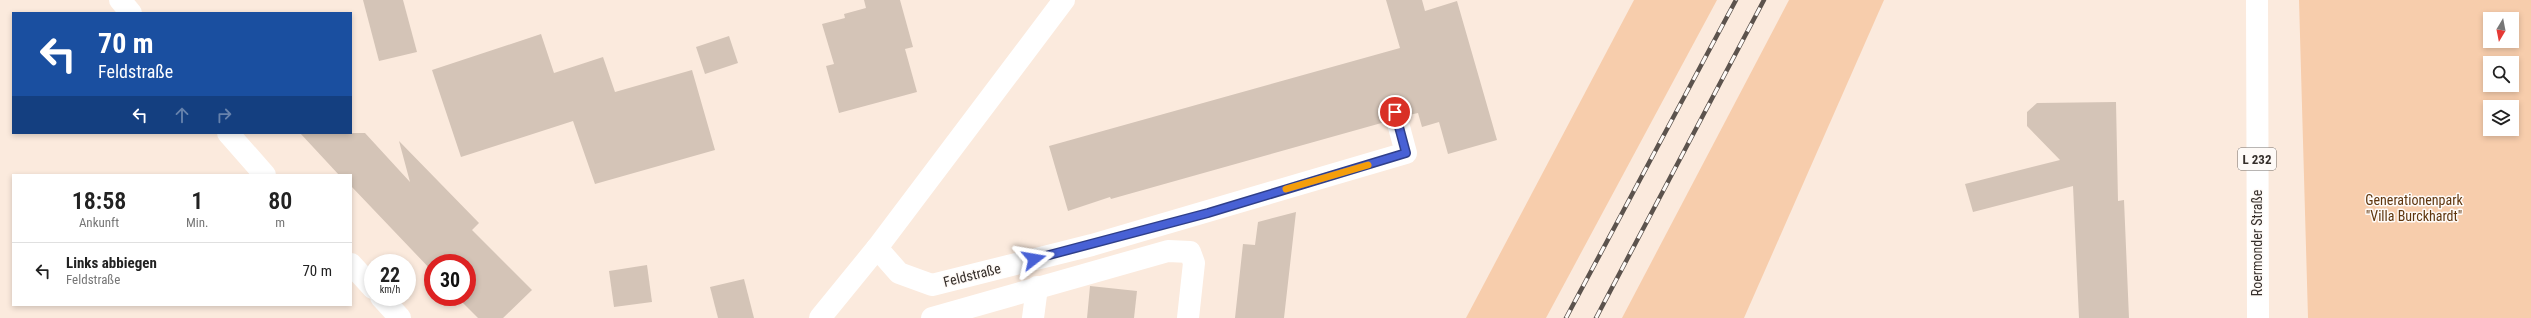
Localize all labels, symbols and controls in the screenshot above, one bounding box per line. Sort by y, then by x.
north arrow [2483,12,2519,48]
map controls [2483,12,2519,136]
text: 70 m [98,27,154,60]
icon: left [32,28,84,80]
button: search [2483,56,2519,92]
text: Feldstraße [98,61,173,82]
pin [1378,95,1412,129]
button: layers [2483,100,2519,136]
icon: arrive [1384,101,1406,123]
icon: left [129,104,151,126]
icon: ahead [171,104,193,126]
icon: right [213,104,235,126]
road number: L 232 [2238,148,2276,170]
text: 18:58 [72,187,126,215]
text: 1 [191,187,203,215]
text: 80 [268,187,292,215]
street label: Roermonder Straße [2249,189,2265,296]
park label: Generationenpark "Villa Burckhardt" [2365,192,2463,224]
text: Ankunft [79,215,119,230]
text: Min. [186,215,209,230]
text: m [275,215,285,230]
position arrow [1013,238,1055,280]
text: Links abbiegen [66,254,157,272]
speed limit sign: 30 [424,254,476,306]
icon: left [32,260,54,282]
street label: Feldstraße [942,260,1003,290]
text: 70 m [302,262,332,280]
text: 22 [380,263,400,287]
text: Feldstraße [66,272,120,287]
text: km/h [380,284,400,295]

